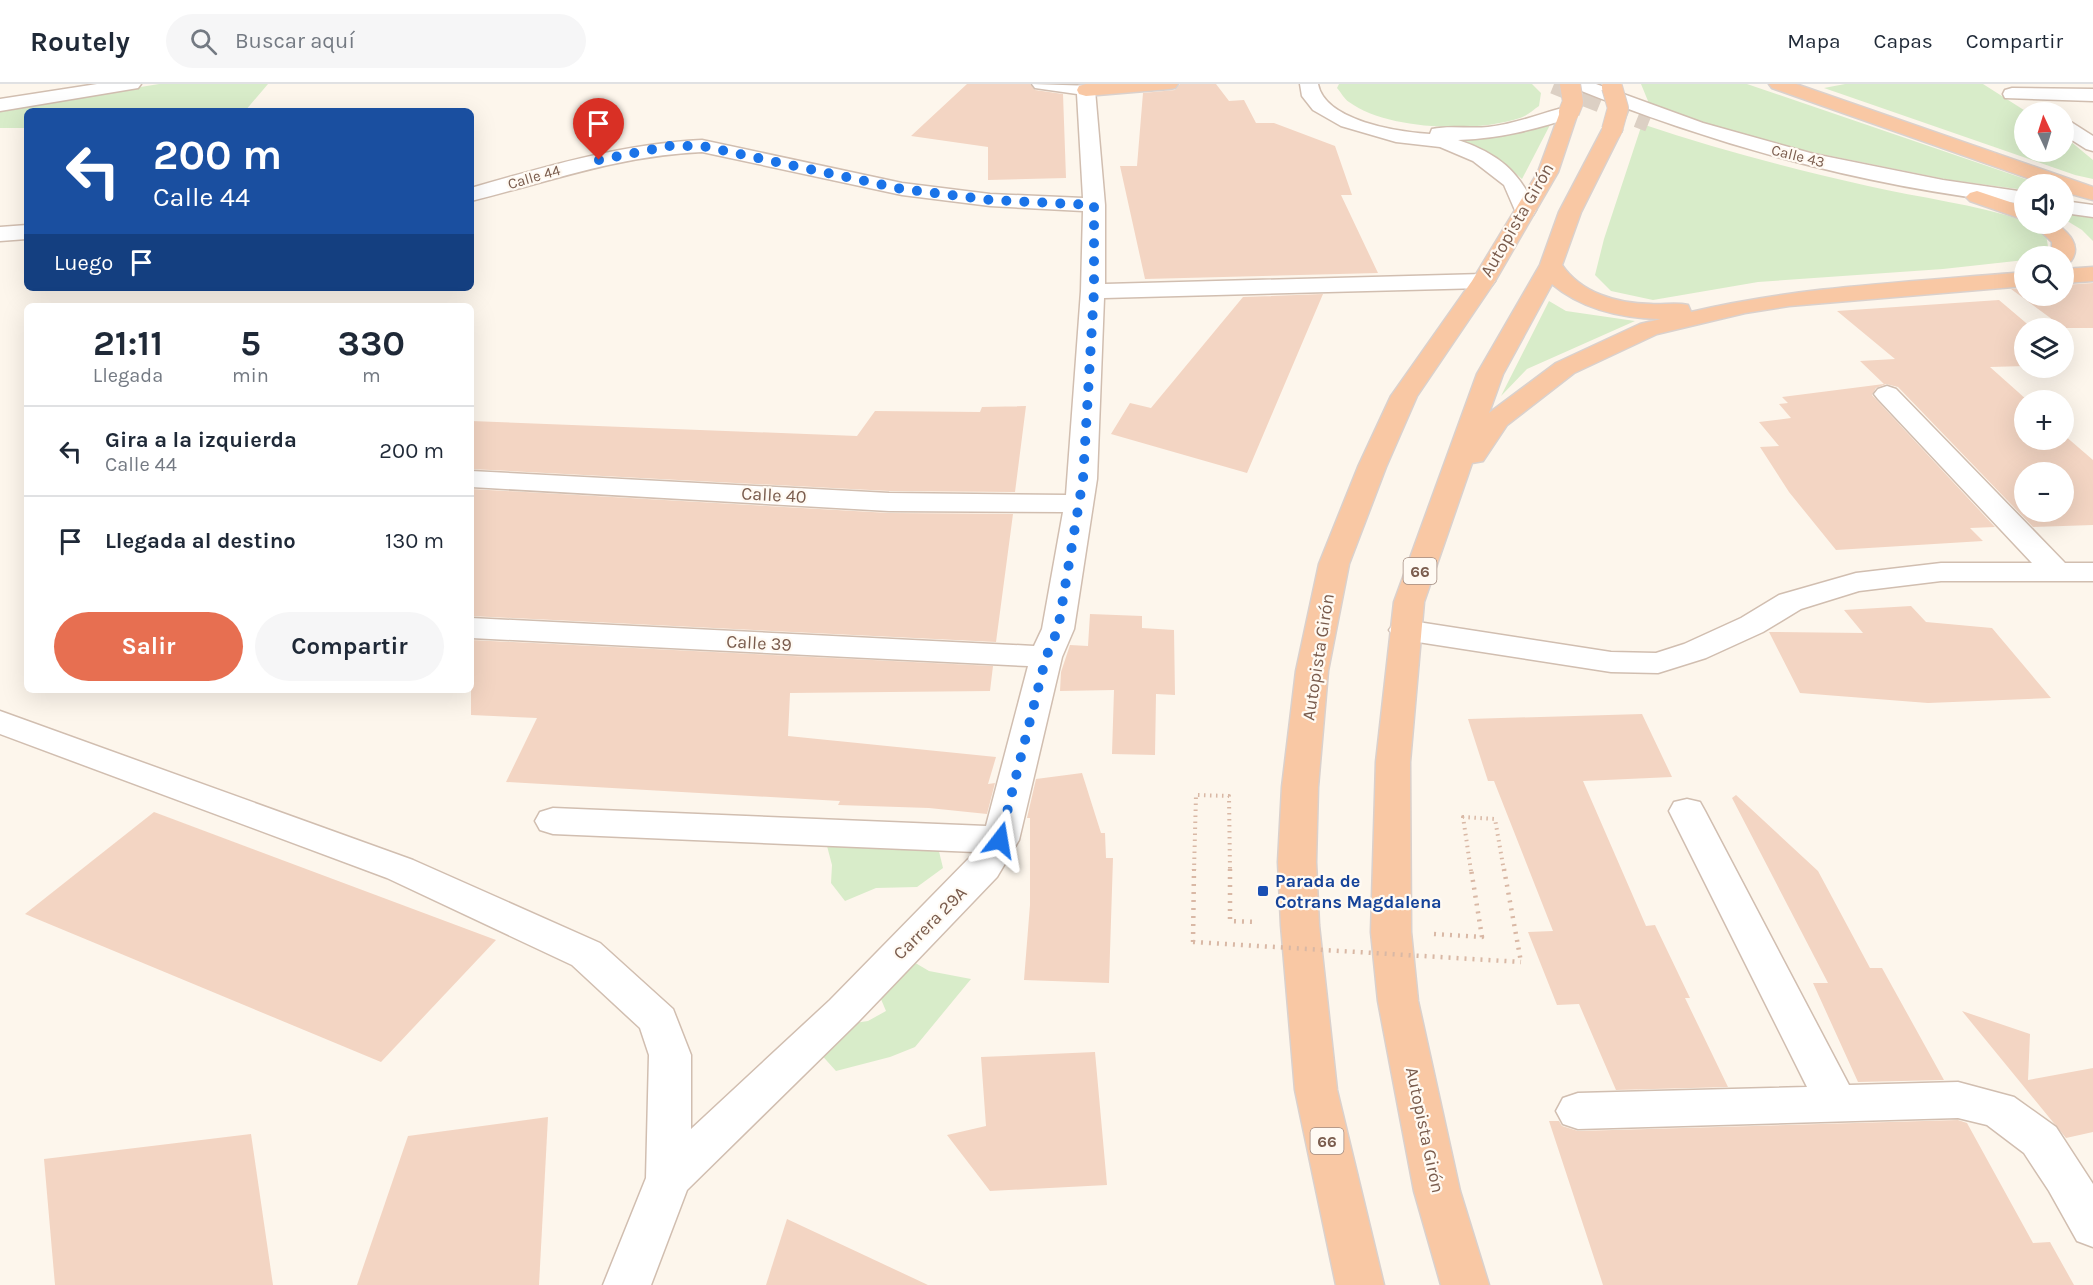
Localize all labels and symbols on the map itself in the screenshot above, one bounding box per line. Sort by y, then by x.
pin [573,98,624,160]
north arrow [2014,102,2074,162]
street label: Calle 43 [1769,141,1827,171]
street label: Autopista Girón [1475,159,1559,281]
street label: Calle 44 [506,161,563,193]
street label: Calle 40 [741,482,807,508]
road number: 66 [1404,558,1436,584]
street label: Autopista Girón [1297,592,1339,722]
street label: Calle 39 [726,630,792,656]
position arrow [968,808,1032,872]
place label: Parada de Cotrans Magdalena [1275,870,1442,913]
street label: Carrera 29A [889,882,971,964]
marker: Parada de Cotrans Magdalena [1256,884,1270,898]
street label: Autopista Girón [1401,1065,1449,1195]
road number: 66 [1310,1128,1344,1154]

